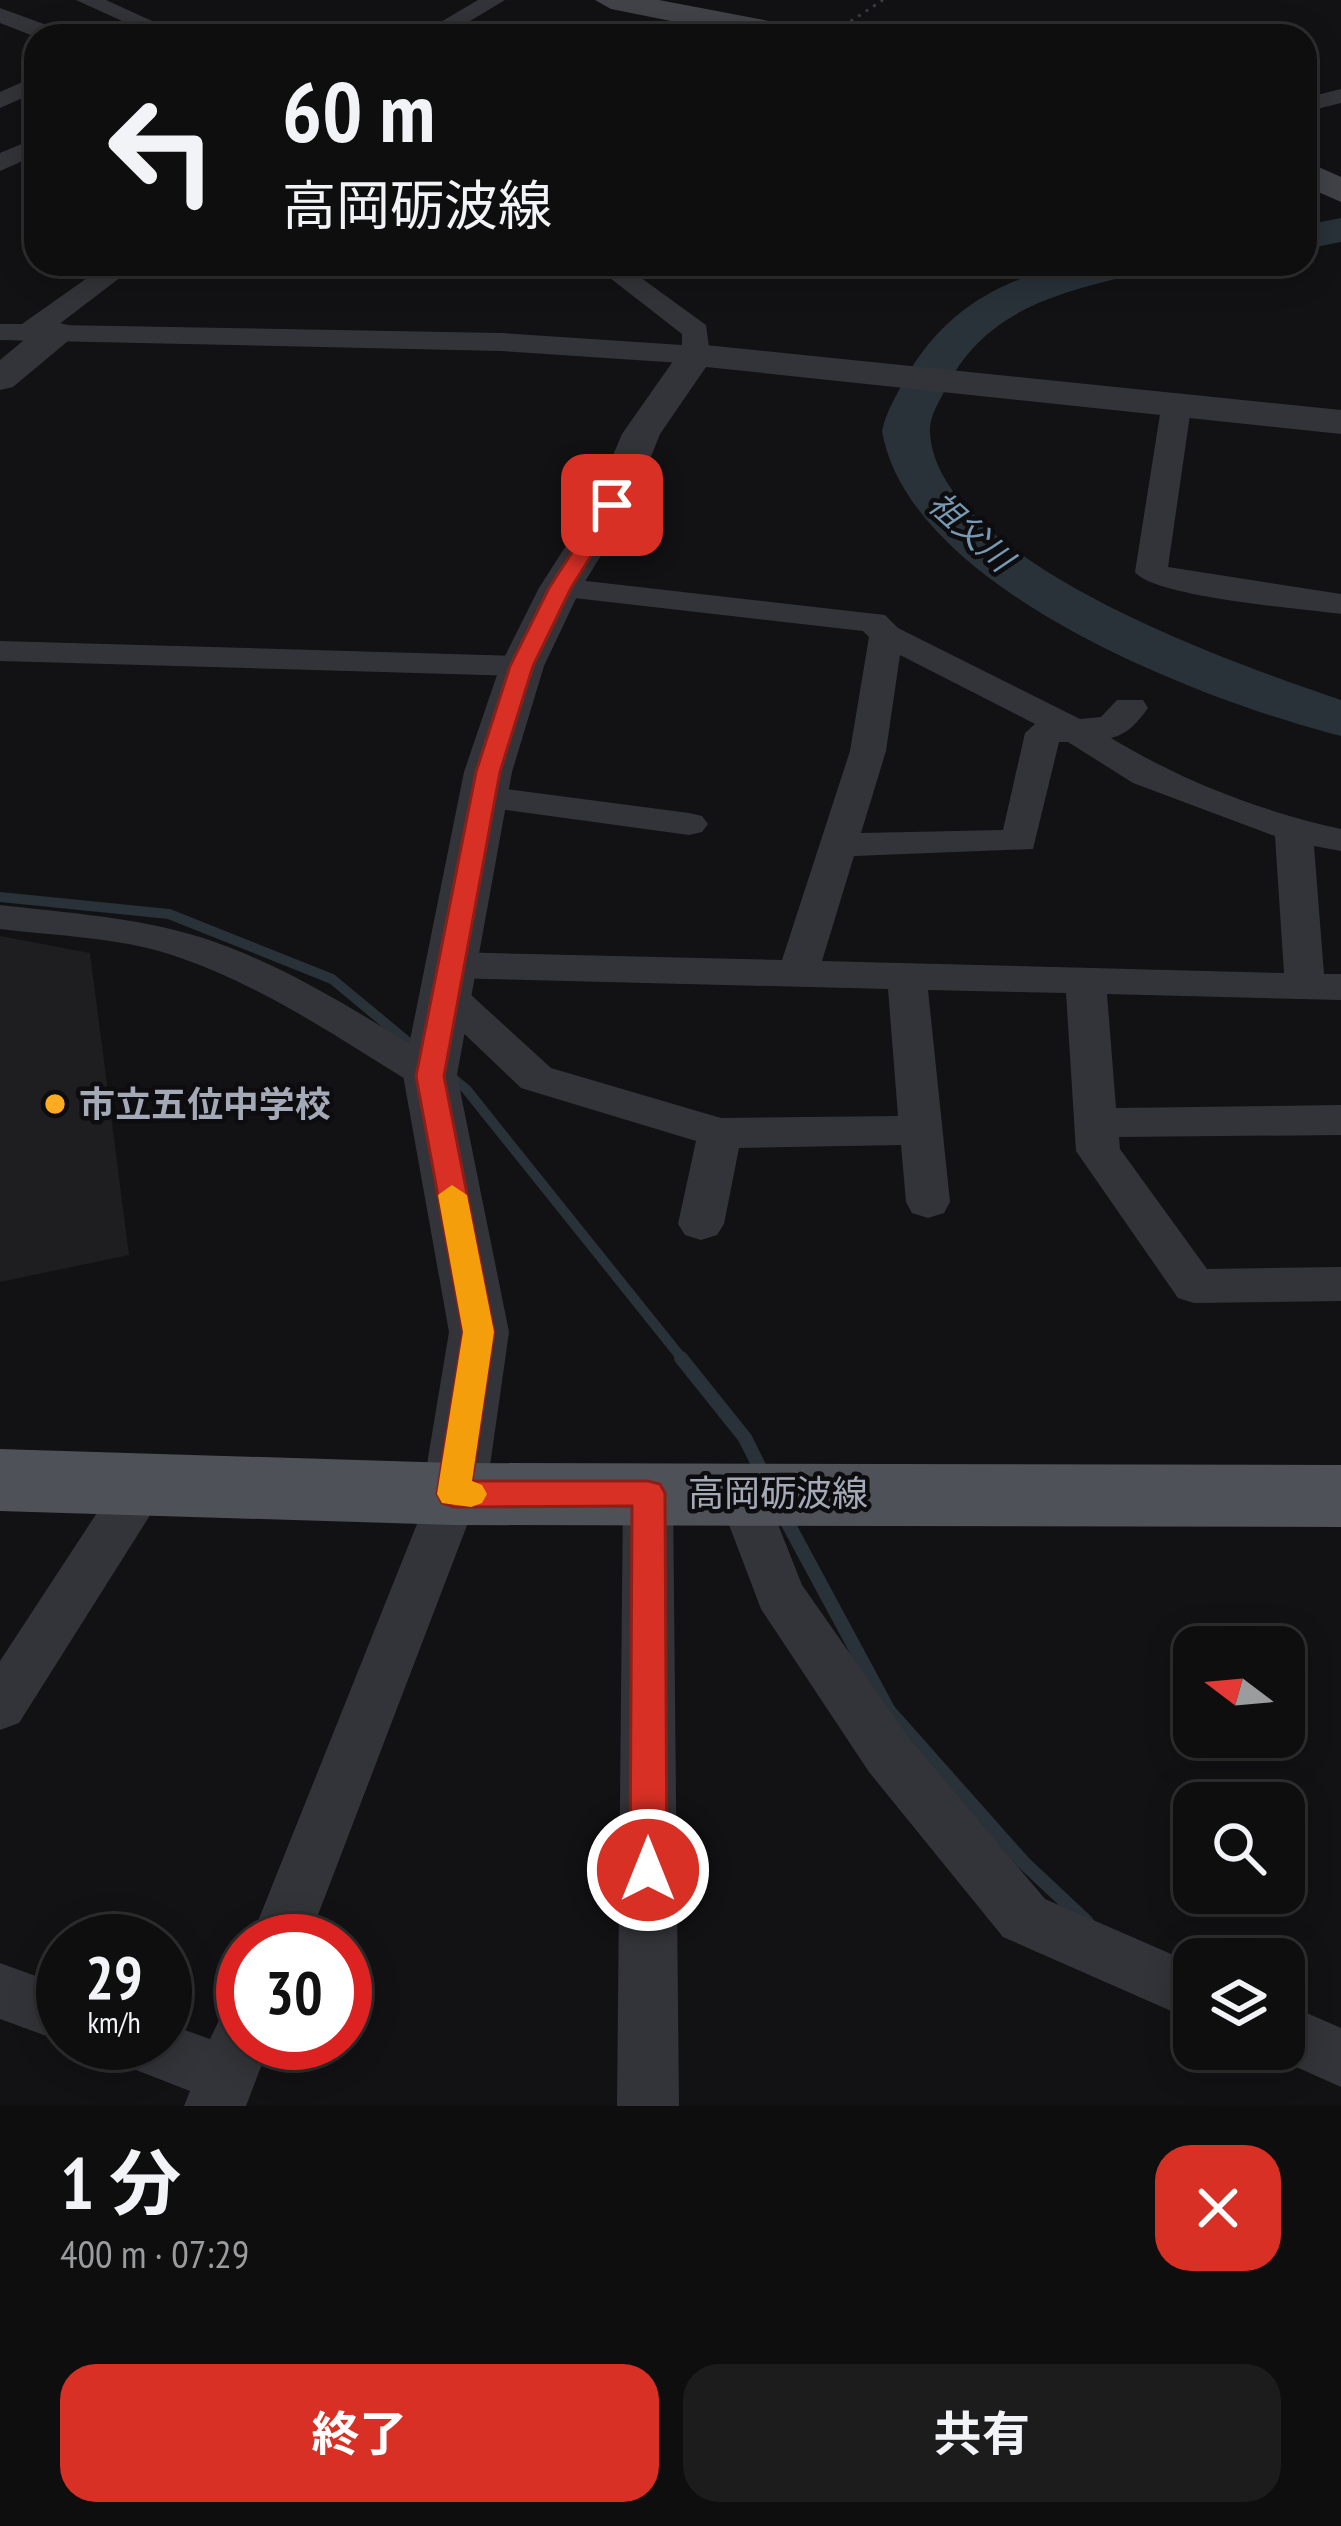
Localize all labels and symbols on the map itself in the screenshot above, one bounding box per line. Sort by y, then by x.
pin [561,454,663,556]
water label: 祖父川 [920,482,1025,582]
place label: 市立五位中学校 [79,1080,331,1127]
marker: 市立五位中学校 [42,1091,68,1117]
street label: 高岡砺波線 [688,1469,868,1516]
north arrow [1173,1626,1305,1758]
position arrow [585,1807,711,1933]
speed limit sign: 30 [216,1914,372,2070]

